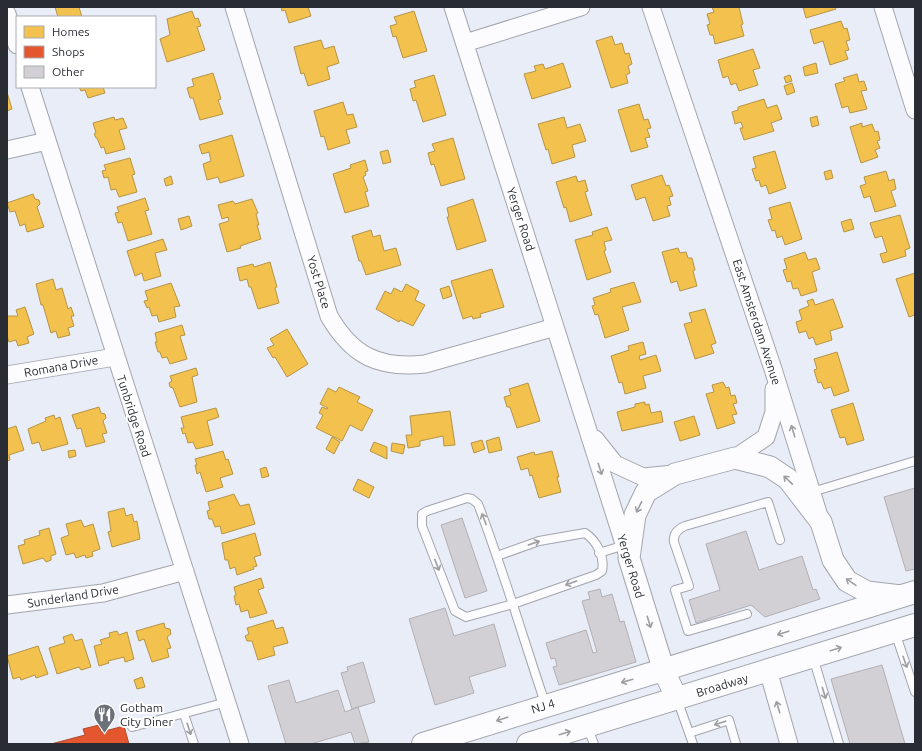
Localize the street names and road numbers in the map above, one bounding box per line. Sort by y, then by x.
street label: Yerger Road [505,186,537,252]
street label: Yost Place [305,254,333,310]
street label: East Amsterdam Avenue [731,257,783,387]
street label: Romana Drive [23,353,99,379]
street label: Tunbridge Road [115,373,153,459]
street label: Yerger Road [615,533,647,599]
street label: Sunderland Drive [26,582,120,610]
street label: Broadway [694,671,750,699]
street label: NJ 4 [530,696,557,716]

